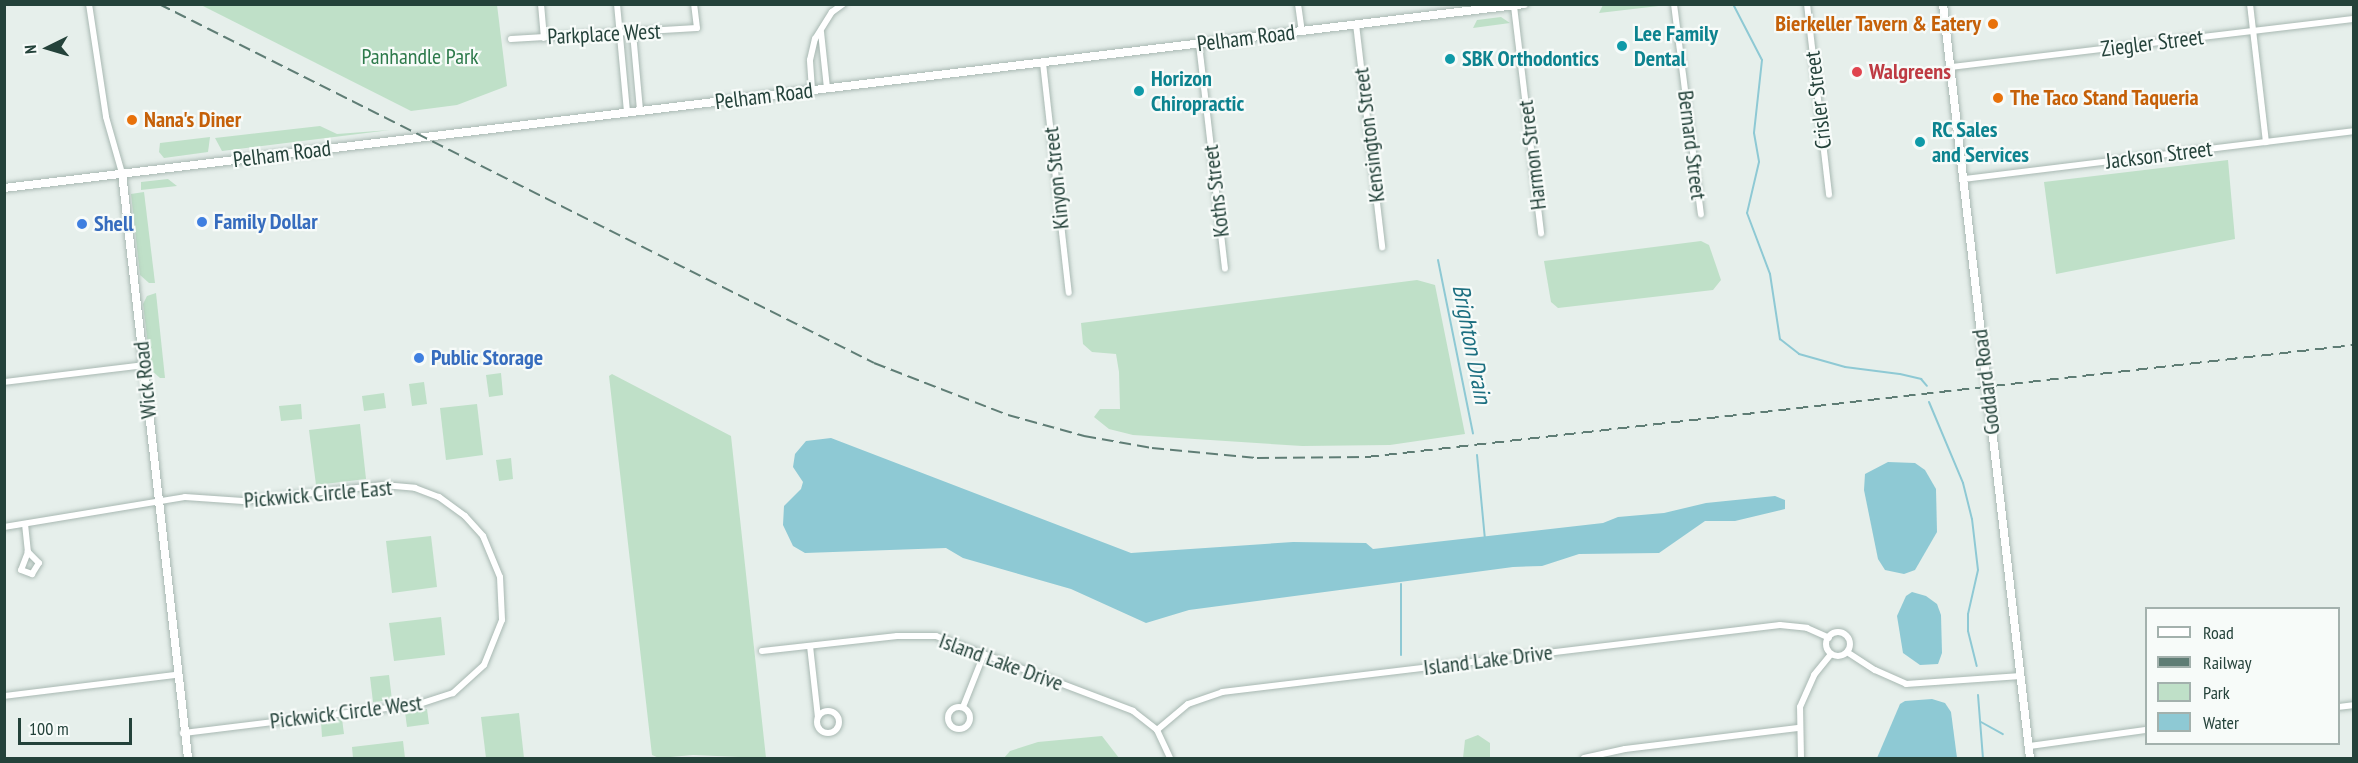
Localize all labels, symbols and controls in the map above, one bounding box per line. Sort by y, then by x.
place label: Bierkeller Tavern & Eatery [1775,11,1981,37]
marker: Bierkeller Tavern & Eatery [1986,17,2000,31]
north arrow [18,18,78,78]
street label: Parkplace West [546,18,662,50]
street label: Pelham Road [1196,19,1296,57]
place label: Lee Family Dental [1634,20,1718,72]
street label: Ziegler Street [2099,24,2205,62]
marker: Lee Family Dental [1615,39,1629,53]
text: N [20,44,40,55]
park label: Panhandle Park [361,44,479,70]
place label: SBK Orthodontics [1462,46,1600,72]
street label: Crisler Street [1799,50,1837,150]
marker: SBK Orthodontics [1443,52,1457,66]
place label: Walgreens [1869,59,1951,85]
place label: Horizon Chiropractic [1151,65,1244,116]
marker: Walgreens [1850,65,1864,79]
street label: Kensington Street [1348,66,1390,204]
street label: Pelham Road [714,77,814,115]
marker: Horizon Chiropractic [1132,84,1146,98]
place label: The Taco Stand Taqueria [2010,85,2200,111]
street label: Bernard Street [1672,89,1712,201]
marker: The Taco Stand Taqueria [1991,91,2005,105]
street label: Harmon Street [1512,99,1552,211]
place label: Nana's Diner [144,107,241,133]
marker: Nana's Diner [125,113,139,127]
place label: RC Sales and Services [1932,116,2029,168]
street label: Kinyon Street [1037,125,1075,231]
street label: Pelham Road [232,135,332,173]
marker: RC Sales and Services [1913,135,1927,149]
street label: Jackson Street [2104,135,2214,175]
street label: Koths Street [1197,143,1235,239]
place label: Family Dollar [214,209,318,235]
place label: Shell [94,211,134,237]
marker: Family Dollar [195,215,209,229]
marker: Shell [75,217,89,231]
water label: Brighton Drain [1446,282,1498,406]
street label: Goddard Road [1966,328,2006,436]
street label: Wick Road [128,340,162,420]
place label: Public Storage [431,345,544,371]
marker: Public Storage [412,351,426,365]
street label: Pickwick Circle East [243,474,393,514]
legend [2145,607,2340,745]
text: Road [2203,621,2234,644]
street label: Island Lake Drive [935,627,1067,697]
street label: Island Lake Drive [1422,639,1554,681]
text: Railway [2203,651,2252,674]
text: Park [2203,681,2230,704]
street label: Pickwick Circle West [268,690,424,734]
scale bar [21,706,135,744]
text: Water [2203,711,2239,734]
text: 100 m [29,717,69,740]

